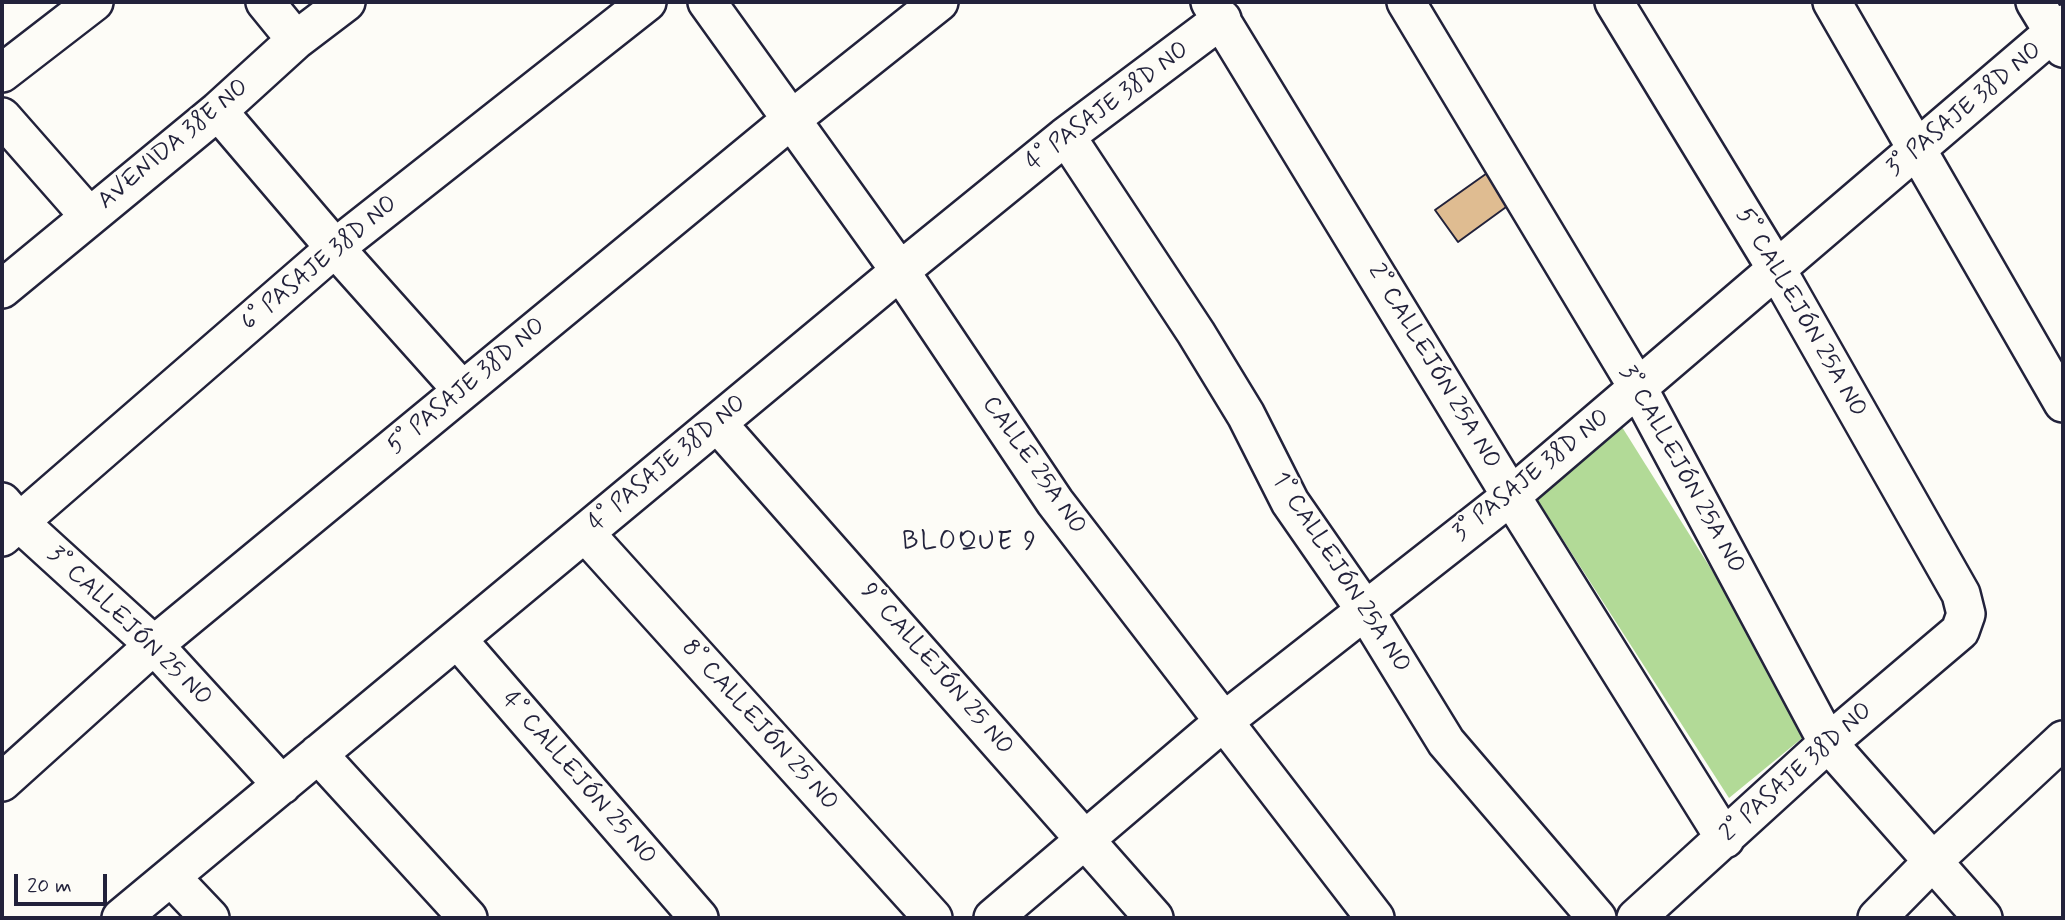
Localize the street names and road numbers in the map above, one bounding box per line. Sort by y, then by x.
street label: 4° PASAJE 38D NO [1021,36,1195,178]
street label: 3° PASAJE 38D NO [1882,37,2048,183]
street label: AVENIDA 38E NO [93,74,255,216]
street label: 6° PASAJE 38D NO [236,190,404,338]
street label: 5° CALLEJÓN 25A NO [1728,203,1872,423]
street label: 2° CALLEJÓN 25A NO [1360,259,1506,475]
street label: 5° PASAJE 38D NO [382,313,552,461]
street label: 3° CALLEJÓN 25A NO [1612,361,1750,579]
street label: 4° PASAJE 38D NO [583,390,753,538]
street label: CALLE 25A NO [975,391,1091,541]
street label: 3° PASAJE 38D NO [1448,404,1616,548]
street label: 1° CALLEJÓN 25A NO [1264,467,1416,679]
street label: 3° CALLEJÓN 25 NO [41,541,217,713]
street label: 9° CALLEJÓN 25 NO [853,578,1019,762]
street label: 8° CALLEJÓN 25 NO [675,635,843,817]
street label: 4° CALLEJÓN 25 NO [495,686,661,872]
street label: 2° PASAJE 38D NO [1715,697,1879,849]

